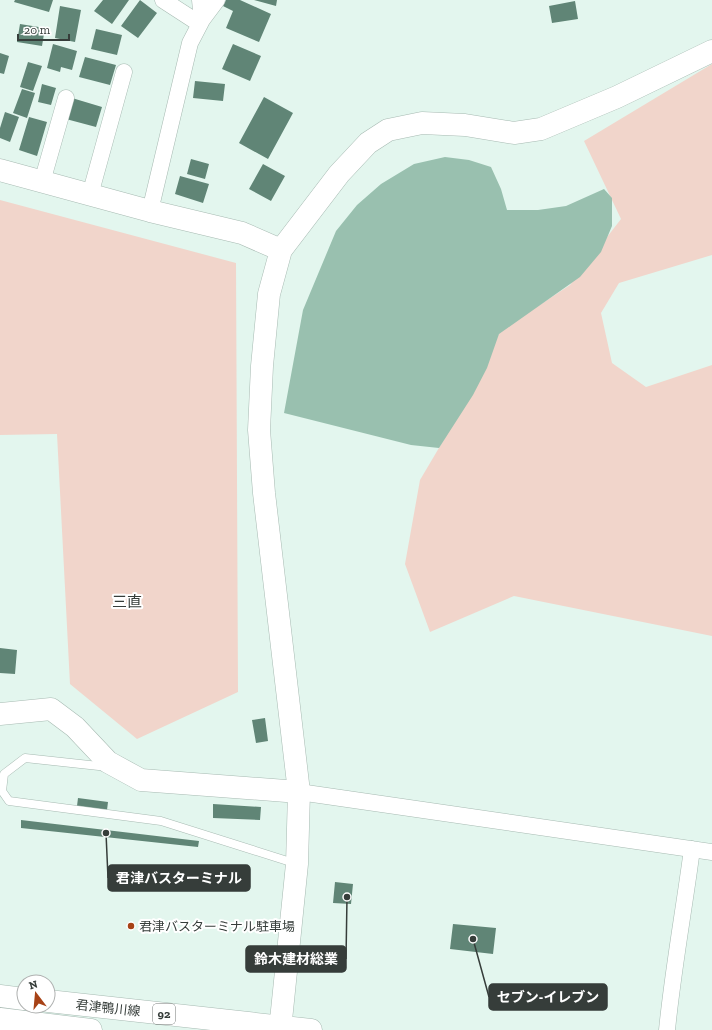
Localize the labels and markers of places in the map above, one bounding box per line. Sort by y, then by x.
callout: 君津バスターミナル [108,865,250,891]
place label: 君津バスターミナル駐車場 [139,919,295,934]
marker: 君津バスターミナル駐車場 [126,921,136,931]
callout: 鈴木建材総業 [246,946,346,972]
callout: セブン-イレブン [489,984,607,1010]

